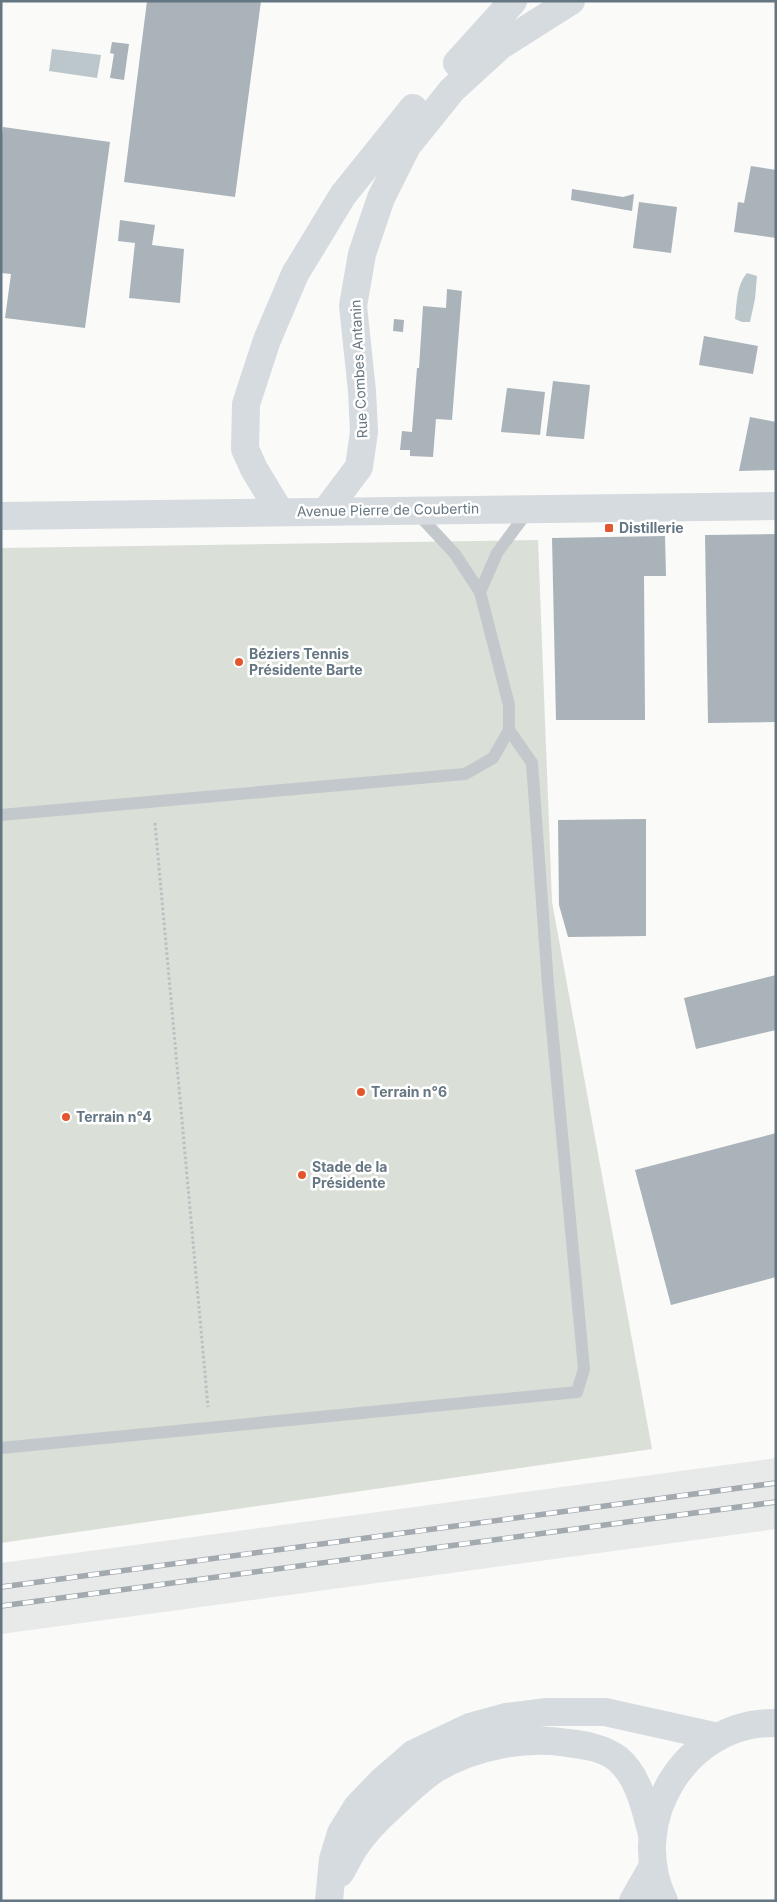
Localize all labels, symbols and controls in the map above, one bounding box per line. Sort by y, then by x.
street label: Rue Combes Antanin [346,299,371,439]
street label: Avenue Pierre de Coubertin [297,499,479,520]
place label: Distillerie [619,519,684,536]
marker: Distillerie [603,522,615,534]
place label: Béziers Tennis Présidente Barte [249,645,363,678]
marker: Béziers Tennis Présidente Barte [233,656,245,668]
place label: Terrain n°6 [371,1083,447,1100]
marker: Terrain n°6 [355,1086,367,1098]
place label: Terrain n°4 [76,1108,152,1125]
marker: Terrain n°4 [60,1111,72,1123]
place label: Stade de la Présidente [312,1158,387,1191]
marker: Stade de la Présidente [296,1169,308,1181]

